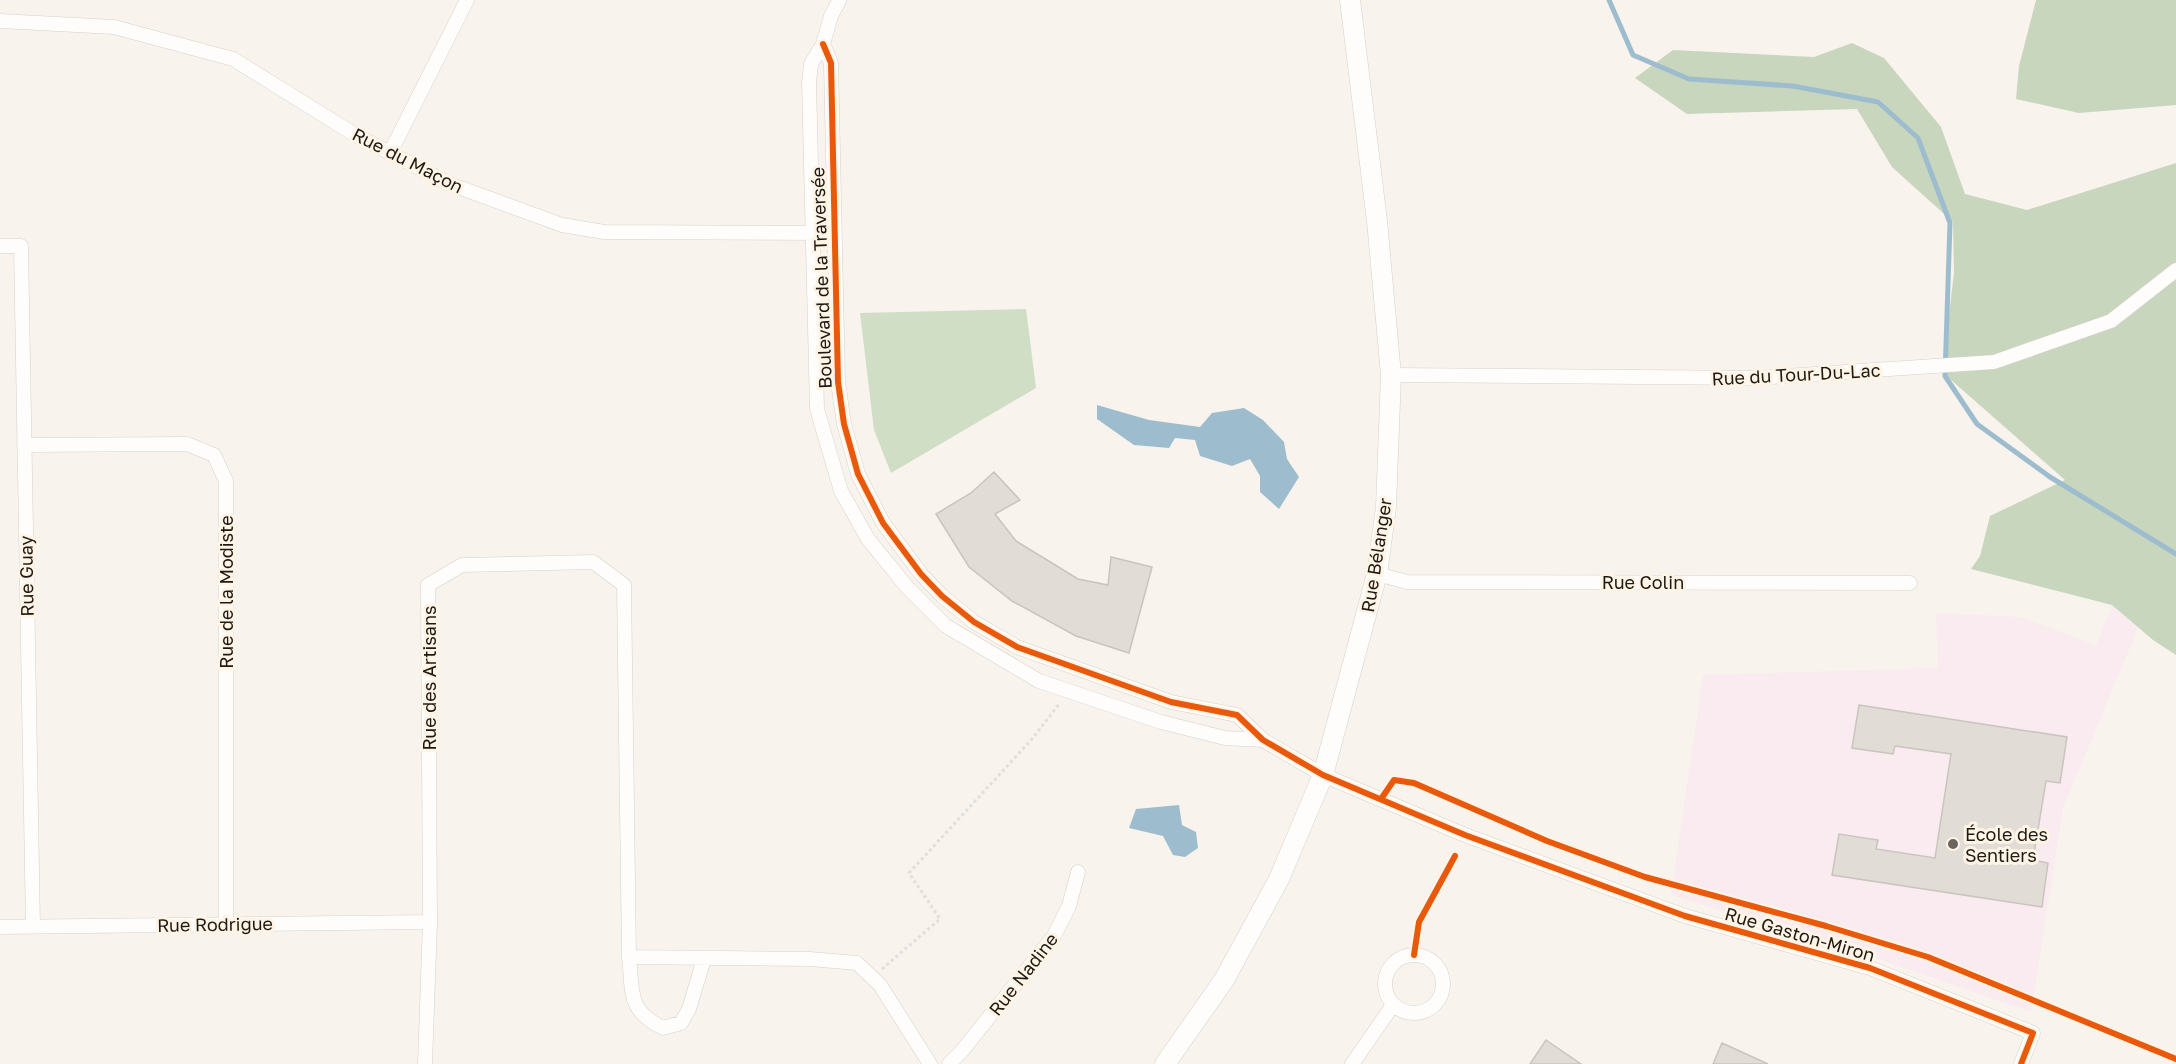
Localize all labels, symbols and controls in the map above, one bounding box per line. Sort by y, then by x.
street label: Rue du Maçon [349,123,467,197]
street label: Boulevard de la Traversée [806,167,836,389]
street label: Rue du Tour-Du-Lac [1711,359,1881,389]
street label: Rue Bélanger [1356,496,1396,614]
street label: Rue de la Modiste [215,515,237,669]
street label: Rue Guay [14,535,38,617]
street label: Rue Colin [1602,571,1684,593]
street label: Rue des Artisans [418,605,440,751]
place label: École des Sentiers [1965,823,2048,866]
marker: École des Sentiers [1946,837,1960,851]
street label: Rue Gaston-Miron [1722,902,1878,966]
street label: Rue Rodrigue [157,912,273,936]
street label: Rue Nadine [984,928,1062,1020]

